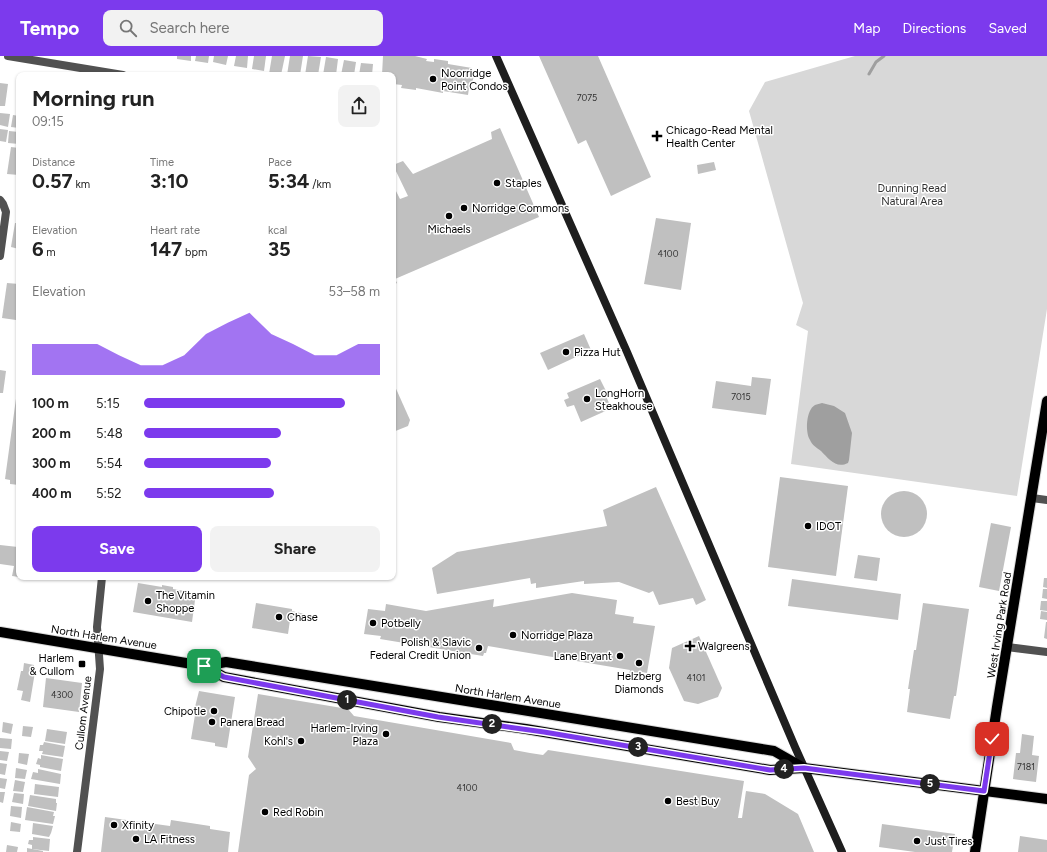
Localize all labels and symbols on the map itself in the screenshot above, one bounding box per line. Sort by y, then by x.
place label: Noorridge Point Condos [441,67,508,93]
marker: Noorridge Point Condos [428,74,438,84]
house number: 7075 [577,92,597,103]
place label: Chicago-Read Mental Health Center [666,124,773,150]
marker: Chicago-Read Mental Health Center [651,130,663,142]
place label: Staples [505,177,542,190]
marker: Staples [492,178,502,188]
park label: Dunning Read Natural Area [878,182,946,208]
place label: Norridge Commons [472,202,569,215]
marker: Norridge Commons [459,203,469,213]
marker: Michaels [444,211,454,221]
place label: Michaels [427,223,471,236]
house number: 4100 [658,248,679,259]
place label: Pizza Hut [574,346,621,359]
marker: Pizza Hut [561,347,571,357]
place label: LongHorn Steakhouse [595,387,653,413]
house number: 7015 [731,391,751,402]
marker: LongHorn Steakhouse [582,394,592,404]
place label: IDOT [816,520,841,533]
marker: IDOT [803,521,813,531]
street label: West Irving Park Road [985,571,1014,679]
place label: The Vitamin Shoppe [156,589,215,615]
marker: The Vitamin Shoppe [143,596,153,606]
place label: Chase [287,611,318,624]
marker: Chase [274,612,284,622]
place label: Potbelly [381,617,421,630]
marker: Potbelly [368,618,378,628]
street label: North Harlem Avenue [50,623,158,652]
place label: Norridge Plaza [521,629,593,642]
marker: Norridge Plaza [508,630,518,640]
place label: Polish & Slavic Federal Credit Union [370,636,471,662]
place label: Walgreens [698,640,750,653]
marker: Walgreens [685,641,695,651]
marker: Polish & Slavic Federal Credit Union [474,643,484,653]
pin [187,649,221,683]
place label: Lane Bryant [554,650,612,663]
marker: Lane Bryant [615,651,625,661]
place label: Harlem & Cullom [30,652,74,678]
marker: Helzberg Diamonds [634,658,644,668]
marker: Harlem & Cullom [77,659,87,669]
place label: Helzberg Diamonds [614,670,664,696]
house number: 4101 [687,672,705,683]
street label: Cullom Avenue [73,675,94,751]
street label: North Harlem Avenue [454,682,562,711]
house number: 4300 [51,689,73,700]
pin: 1 [337,690,357,710]
place label: Chipotle [164,705,206,718]
marker: Chipotle [209,706,219,716]
pin: 2 [482,714,502,734]
place label: Panera Bread [220,716,285,729]
marker: Panera Bread [207,717,217,727]
place label: Harlem-Irving Plaza [310,722,378,748]
pin [975,722,1009,756]
marker: Harlem-Irving Plaza [381,729,391,739]
place label: Kohl's [264,735,293,748]
marker: Kohl's [296,736,306,746]
pin: 3 [628,737,648,757]
pin: 4 [774,759,794,779]
house number: 7181 [1017,761,1035,772]
pin: 5 [920,774,940,794]
house number: 4100 [457,782,478,793]
place label: Best Buy [676,795,720,808]
marker: Best Buy [663,796,673,806]
place label: Red Robin [273,806,323,819]
marker: Red Robin [260,807,270,817]
place label: Xfinity [122,819,154,832]
marker: Xfinity [109,820,119,830]
place label: LA Fitness [144,833,195,846]
marker: LA Fitness [131,834,141,844]
place label: Just Tires [925,835,972,848]
marker: Just Tires [912,836,922,846]

